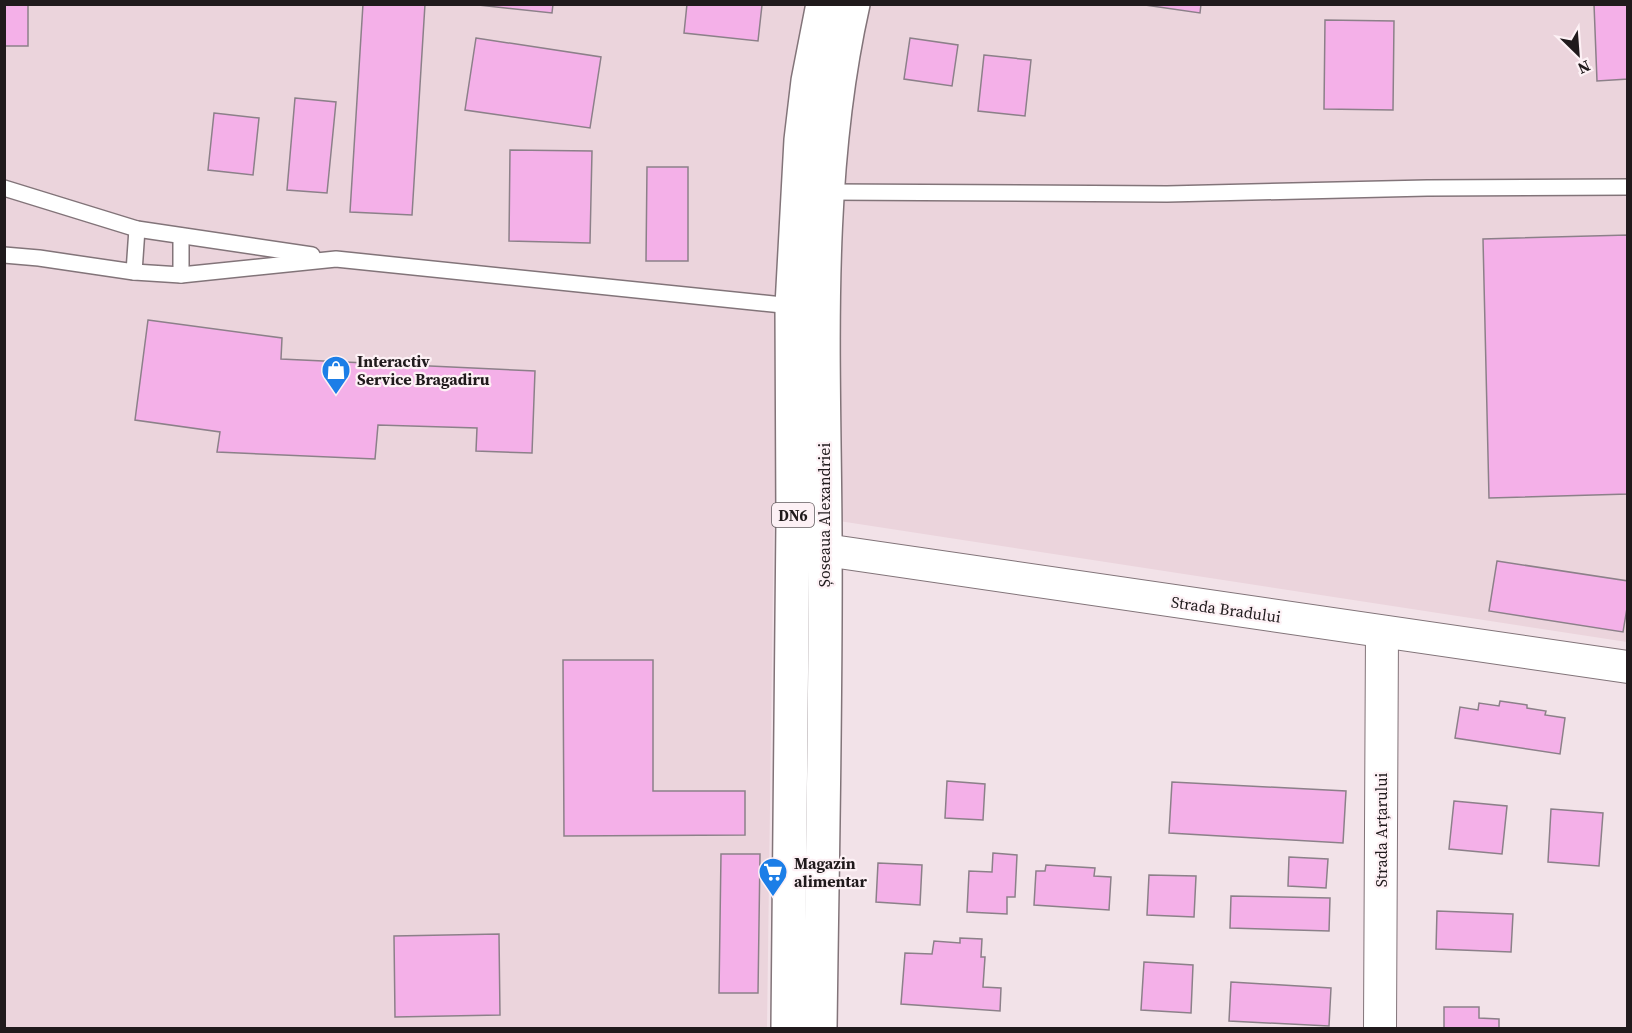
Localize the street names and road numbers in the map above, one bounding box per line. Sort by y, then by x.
street label: Șoseaua Alexandriei [813,443,835,587]
road number: DN6 [772,503,814,527]
street label: Strada Bradului [1170,590,1282,628]
street label: Strada Arțarului [1370,773,1392,887]

